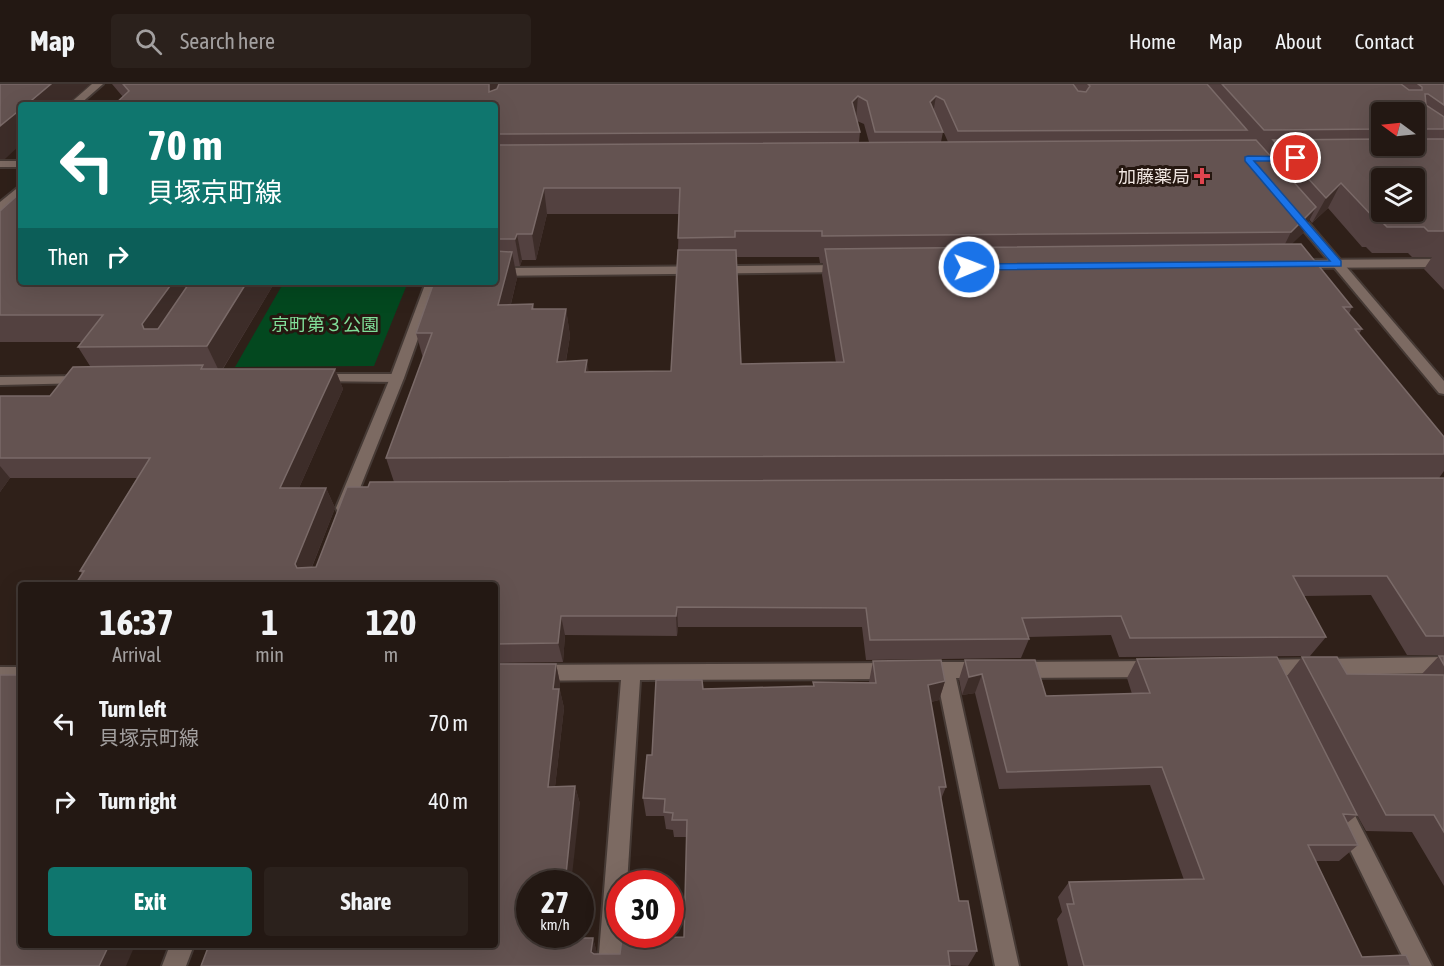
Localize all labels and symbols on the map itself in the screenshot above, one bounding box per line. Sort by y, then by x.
north arrow [1371,102,1425,156]
pin [1270,132,1321,183]
place label: 加藤薬局 [1118,166,1190,187]
marker: 加藤薬局 [1195,169,1209,183]
position arrow [937,235,1001,299]
park label: 京町第３公園 [271,314,379,335]
speed limit sign: 30 [606,870,684,948]

